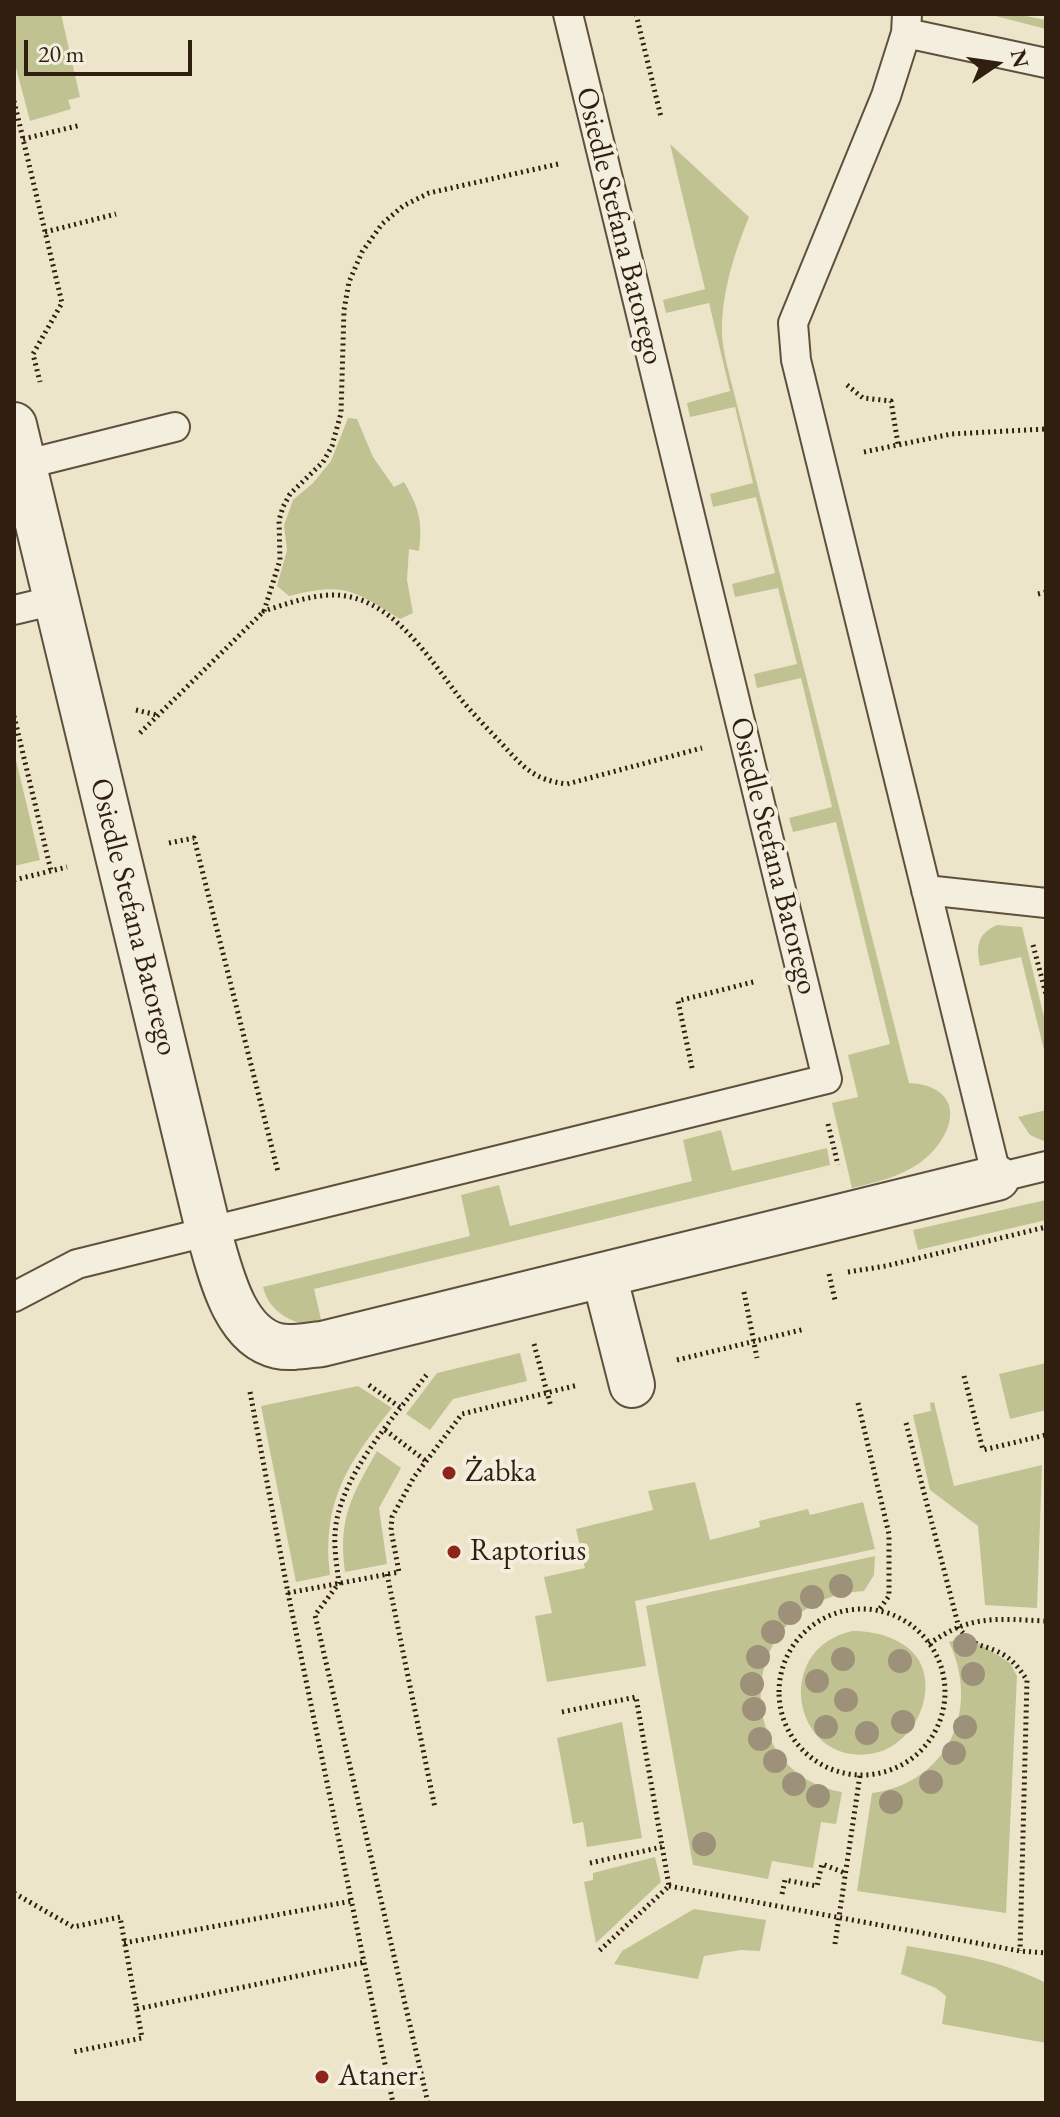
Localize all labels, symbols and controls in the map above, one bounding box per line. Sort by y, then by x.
scale bar [28,24,196,74]
north arrow [956,24,1036,104]
text: 20 m [38,38,85,69]
text: N [1004,47,1036,70]
street label: Osiedle Stefana Batorego [567,84,671,368]
street label: Osiedle Stefana Batorego [721,714,825,998]
street label: Osiedle Stefana Batorego [81,775,185,1059]
place label: Żabka [465,1455,536,1491]
marker: Żabka [440,1464,458,1482]
place label: Raptorius [470,1534,586,1570]
marker: Raptorius [445,1543,463,1561]
place label: Ataner [338,2059,418,2095]
marker: Ataner [313,2068,331,2086]

